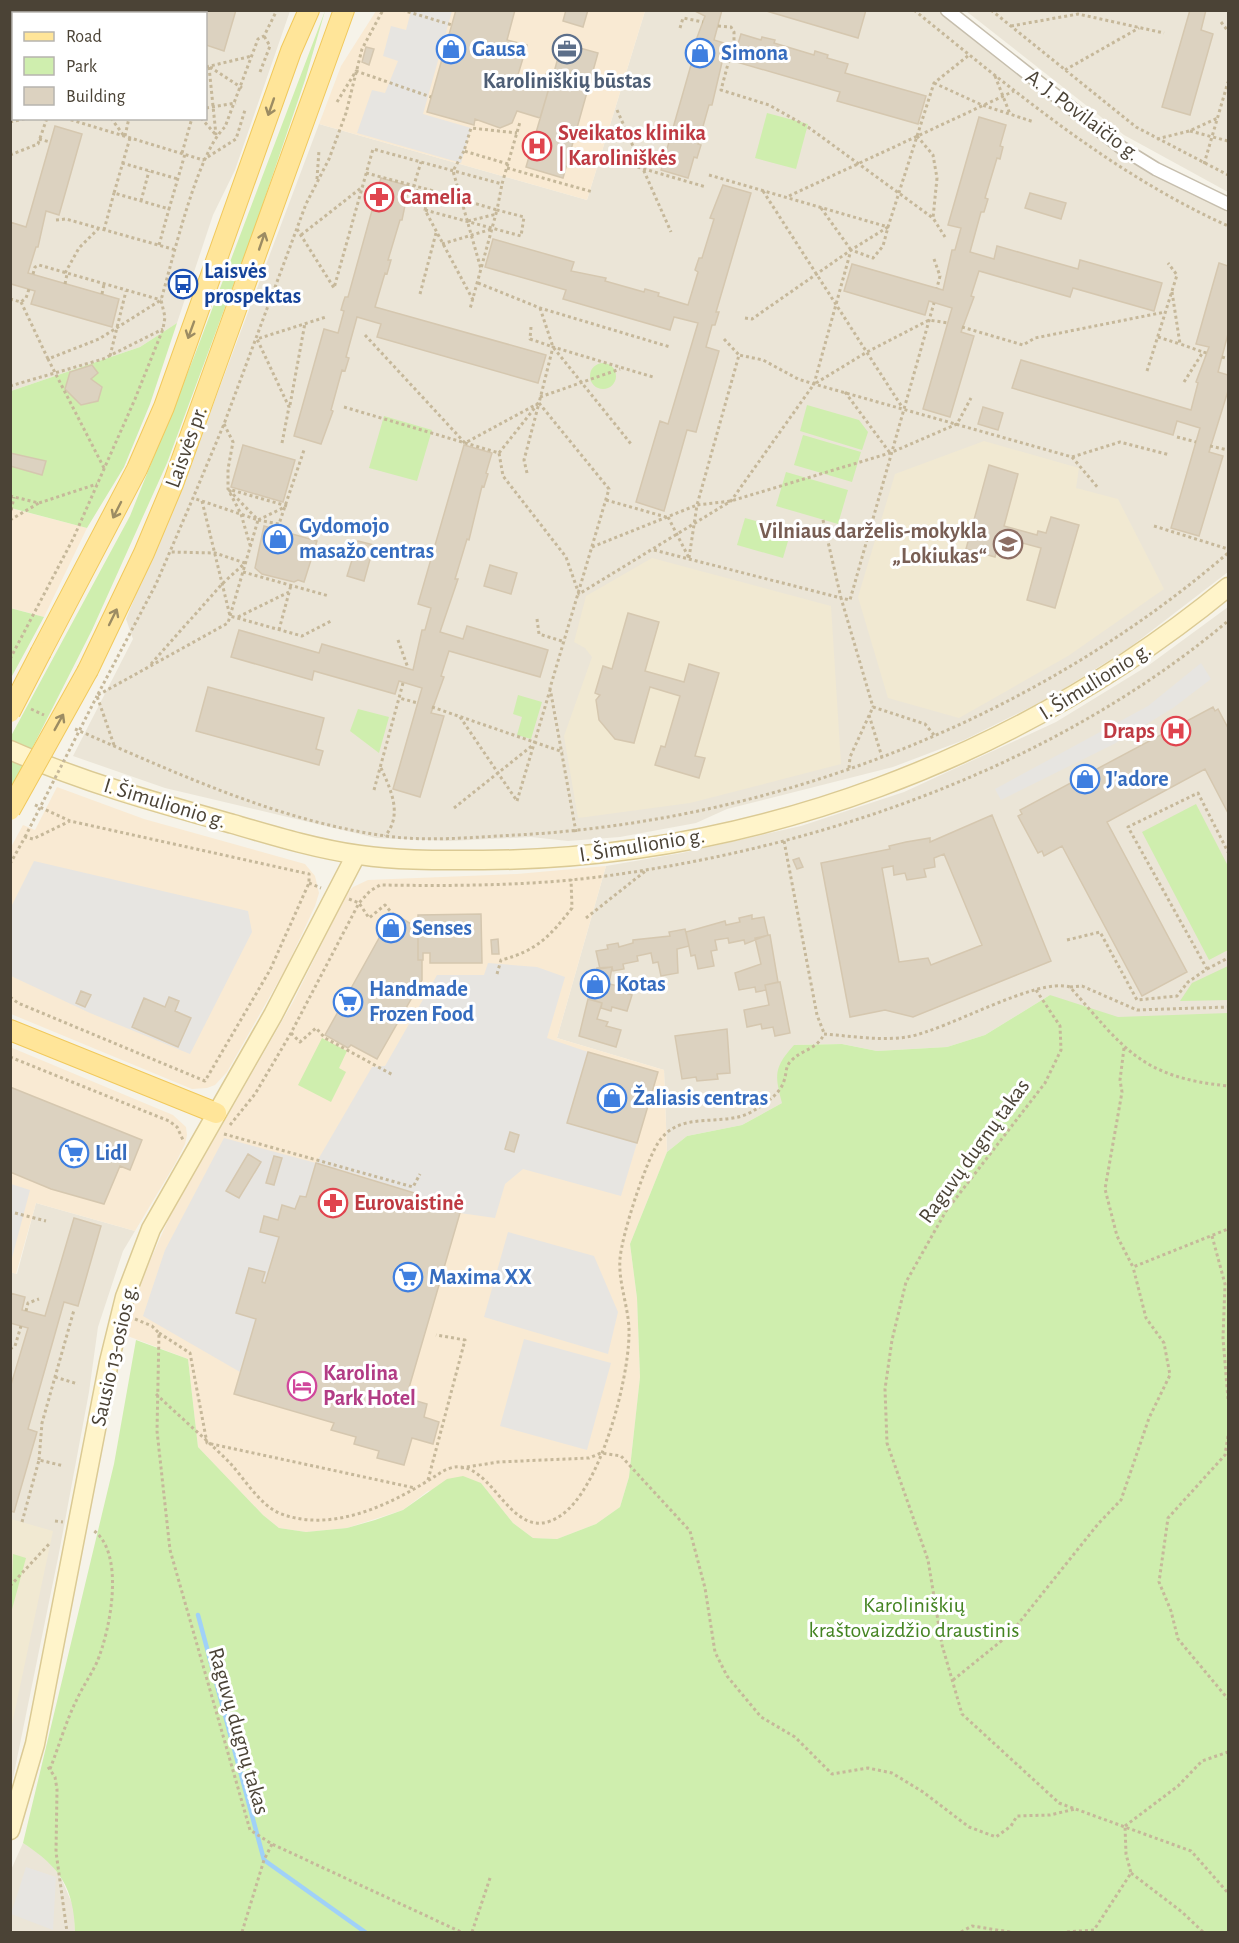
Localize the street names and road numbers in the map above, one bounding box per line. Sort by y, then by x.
street label: A. J. Povilaičio g. [1022,65,1144,165]
street label: Laisvės pr. [161,403,211,491]
street label: I. Šimulionio g. [1035,637,1155,724]
street label: I. Šimulionio g. [101,773,229,832]
street label: I. Šimulionio g. [578,823,706,866]
street label: Raguvų dugnų takas [914,1075,1034,1227]
street label: Sausio 13-osios g. [87,1282,141,1428]
street label: Raguvų dugnų takas [205,1645,273,1817]

